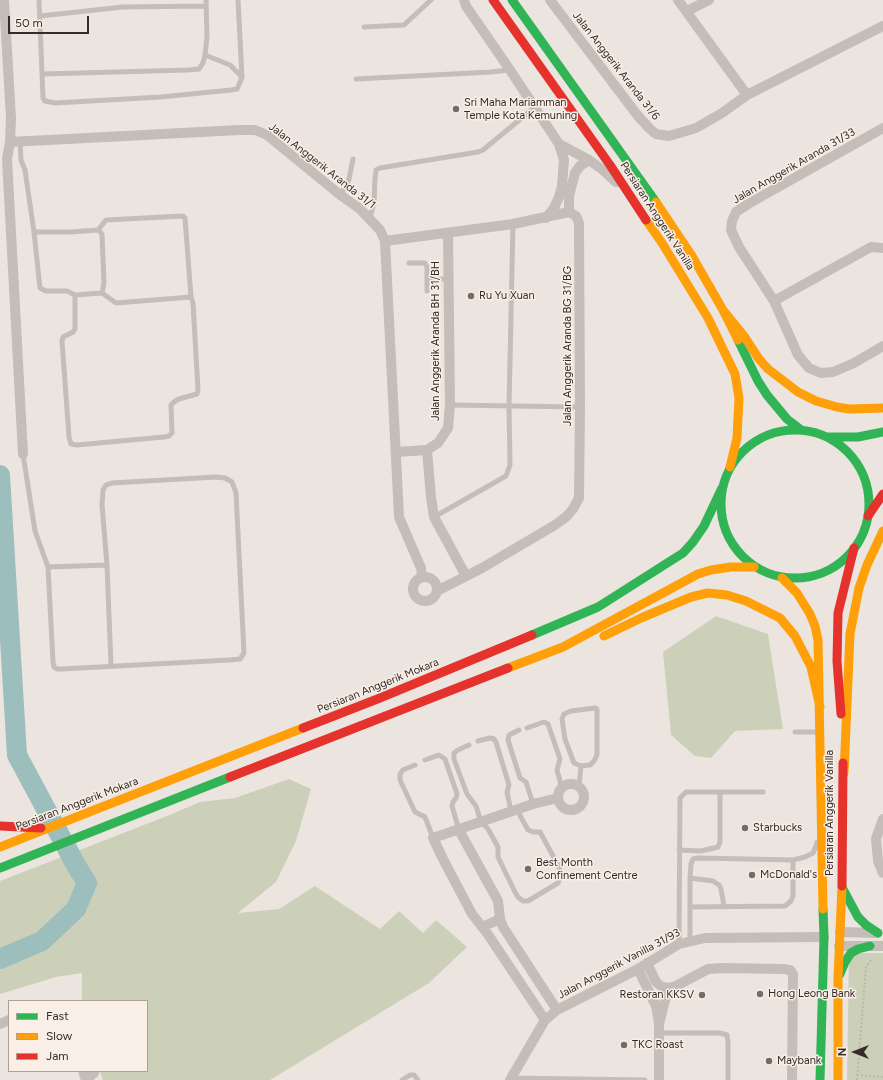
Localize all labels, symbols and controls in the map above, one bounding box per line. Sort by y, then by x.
scale bar [10,8,91,34]
street label: Jalan Anggerik Aranda 31/6 [570,9,662,123]
text: 50 m [15,16,43,30]
place label: Sri Maha Mariamman Temple Kota Kemuning [464,96,577,122]
marker: Sri Maha Mariamman Temple Kota Kemuning [451,104,461,114]
street label: Jalan Anggerik Aranda 31/1 [266,120,378,212]
street label: Jalan Anggerik Aranda 31/33 [730,125,858,207]
street label: Persiaran Anggerik Vanilla [617,159,697,273]
street label: Jalan Anggerik Aranda BH 31/BH [429,261,443,421]
street label: Jalan Anggerik Aranda BG 31/BG [561,266,575,426]
place label: Ru Yu Xuan [479,289,535,303]
marker: Ru Yu Xuan [466,291,476,301]
street label: Persiaran Anggerik Mokara [315,656,441,716]
street label: Persiaran Anggerik Vanilla [823,750,837,876]
street label: Persiaran Anggerik Mokara [14,775,140,833]
place label: Starbucks [753,821,802,835]
marker: Starbucks [740,823,750,833]
place label: Best Month Confinement Centre [536,856,638,882]
marker: Best Month Confinement Centre [523,864,533,874]
place label: McDonald's [760,868,817,882]
marker: McDonald's [747,870,757,880]
street label: Jalan Anggerik Vanilla 31/93 [556,926,682,1002]
place label: Hong Leong Bank [768,987,855,1001]
place label: Restoran KKSV [619,988,694,1002]
marker: Hong Leong Bank [755,989,765,999]
marker: Restoran KKSV [697,990,707,1000]
legend [8,1000,148,1072]
text: Fast [46,1009,69,1023]
text: Slow [46,1029,72,1043]
north arrow [835,1032,875,1072]
place label: TKC Roast [632,1038,684,1052]
marker: TKC Roast [619,1040,629,1050]
text: N [836,1048,849,1056]
text: Jam [46,1049,69,1063]
place label: Maybank [777,1054,821,1068]
marker: Maybank [764,1056,774,1066]

